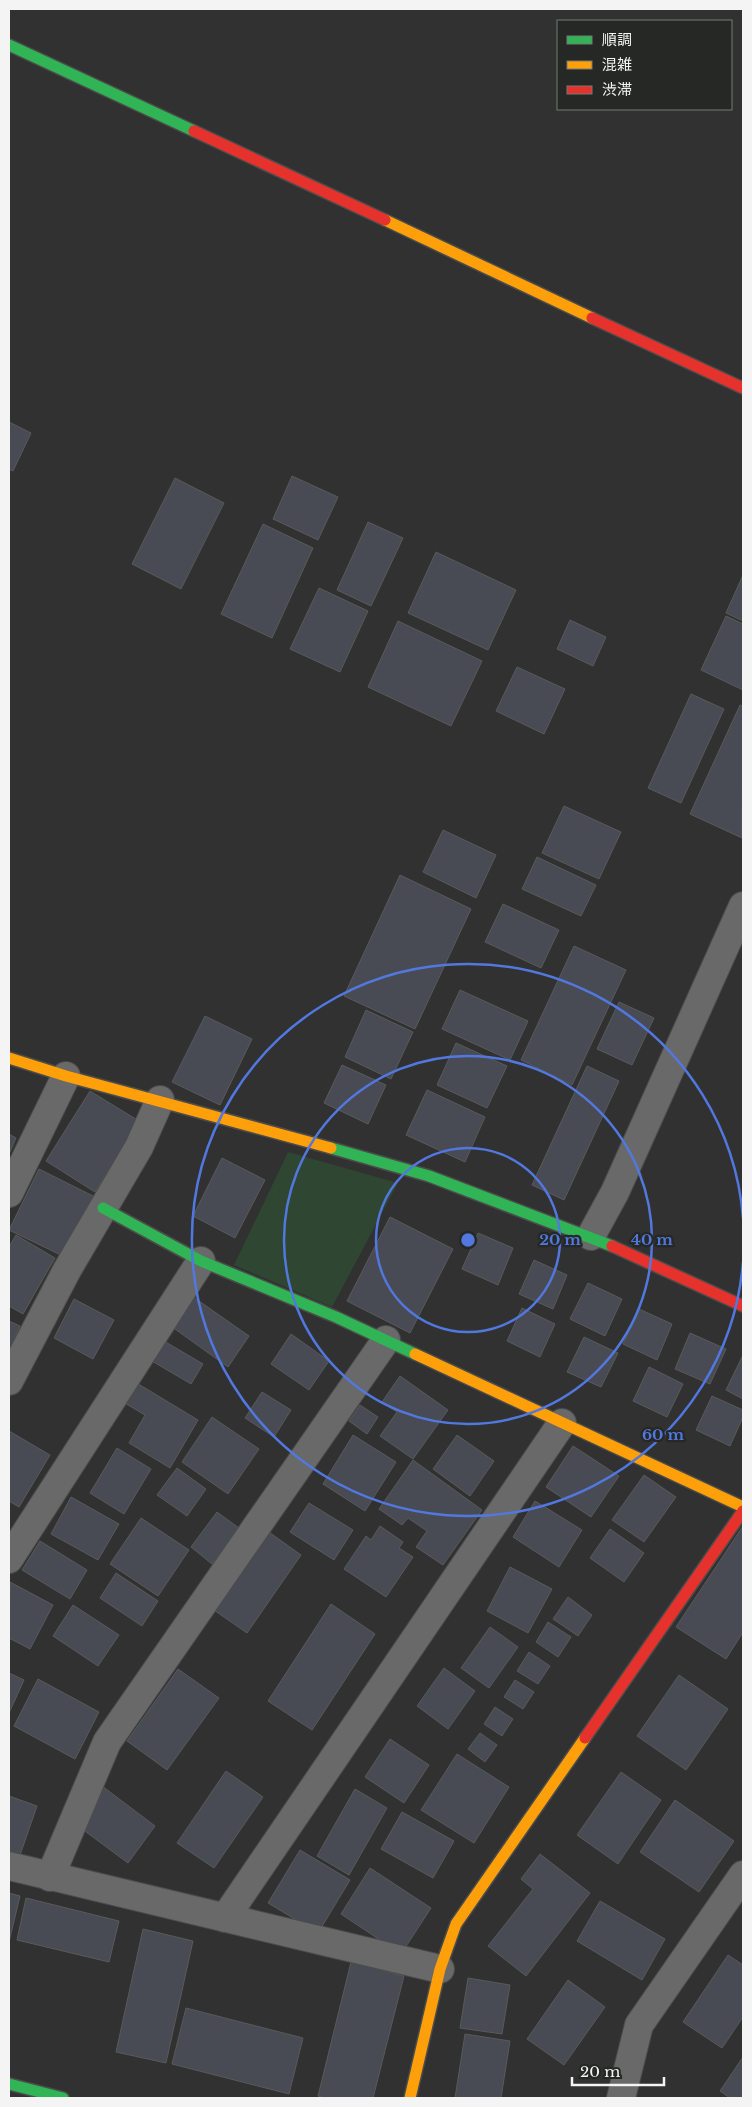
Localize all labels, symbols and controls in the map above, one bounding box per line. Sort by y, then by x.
legend [557,20,732,110]
text: 順調 [602,30,632,49]
text: 混雑 [602,55,632,74]
text: 渋滞 [602,80,632,99]
text: 20 m [539,1230,581,1249]
text: 40 m [631,1230,673,1249]
centre of rings [459,1231,477,1249]
text: 60 m [642,1425,684,1444]
scale bar [572,2054,664,2086]
text: 20 m [580,2062,620,2081]

